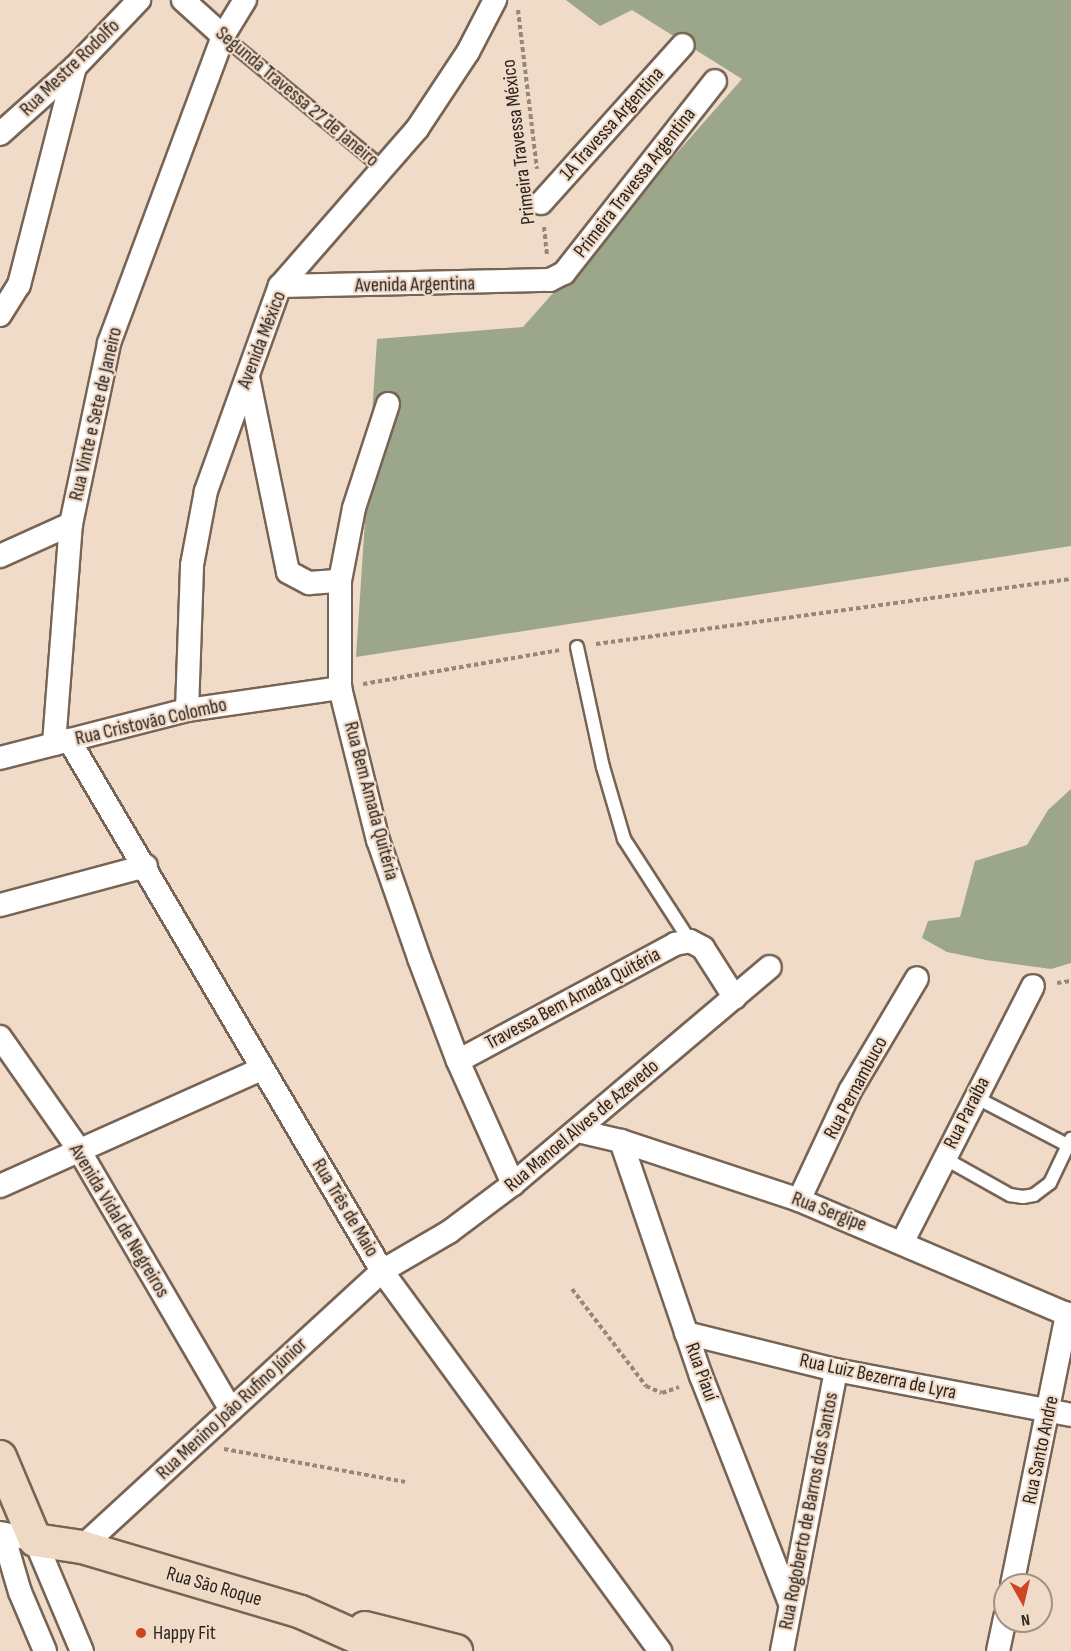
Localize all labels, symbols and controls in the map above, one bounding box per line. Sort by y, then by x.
street label: Rua Mestre Rodolfo [15,14,125,122]
street label: Segunda Travessa 27 de Janeiro [210,22,384,172]
street label: Primeira Travessa México [497,58,541,226]
street label: 1A Travessa Argentina [555,62,669,186]
street label: Primeira Travessa Argentina [569,103,701,263]
street label: Avenida Argentina [355,272,475,298]
street label: Avenida México [232,288,292,392]
street label: Rua Vinte e Sete de Janeiro [64,325,128,503]
street label: Rua Cristovão Colombo [73,693,229,751]
street label: Rua Bem Amada Quitéria [338,719,404,883]
street label: Travessa Bem Amada Quitéria [481,943,665,1055]
street label: Rua Pernambuco [819,1033,893,1143]
street label: Rua Manoel Alves de Azevedo [500,1055,664,1197]
street label: Rua Paraíba [939,1073,995,1153]
street label: Avenida Vidal de Negreiros [64,1140,174,1302]
street label: Rua Três de Maio [306,1155,384,1261]
street label: Rua Sergipe [788,1187,870,1237]
street label: Rua Menino João Rufino Júnior [152,1333,312,1485]
street label: Rua Piauí [679,1340,723,1404]
street label: Rua Luiz Bezerra de Lyra [797,1349,959,1405]
street label: Rua Rogoberto de Barros dos Santos [774,1390,844,1632]
street label: Rua Santo Andre [1018,1394,1064,1506]
street label: Rua São Roque [163,1562,265,1612]
north arrow [993,1573,1053,1633]
text: N [1020,1609,1031,1629]
place label: Happy Fit [153,1621,216,1645]
marker: Happy Fit [134,1626,148,1640]

